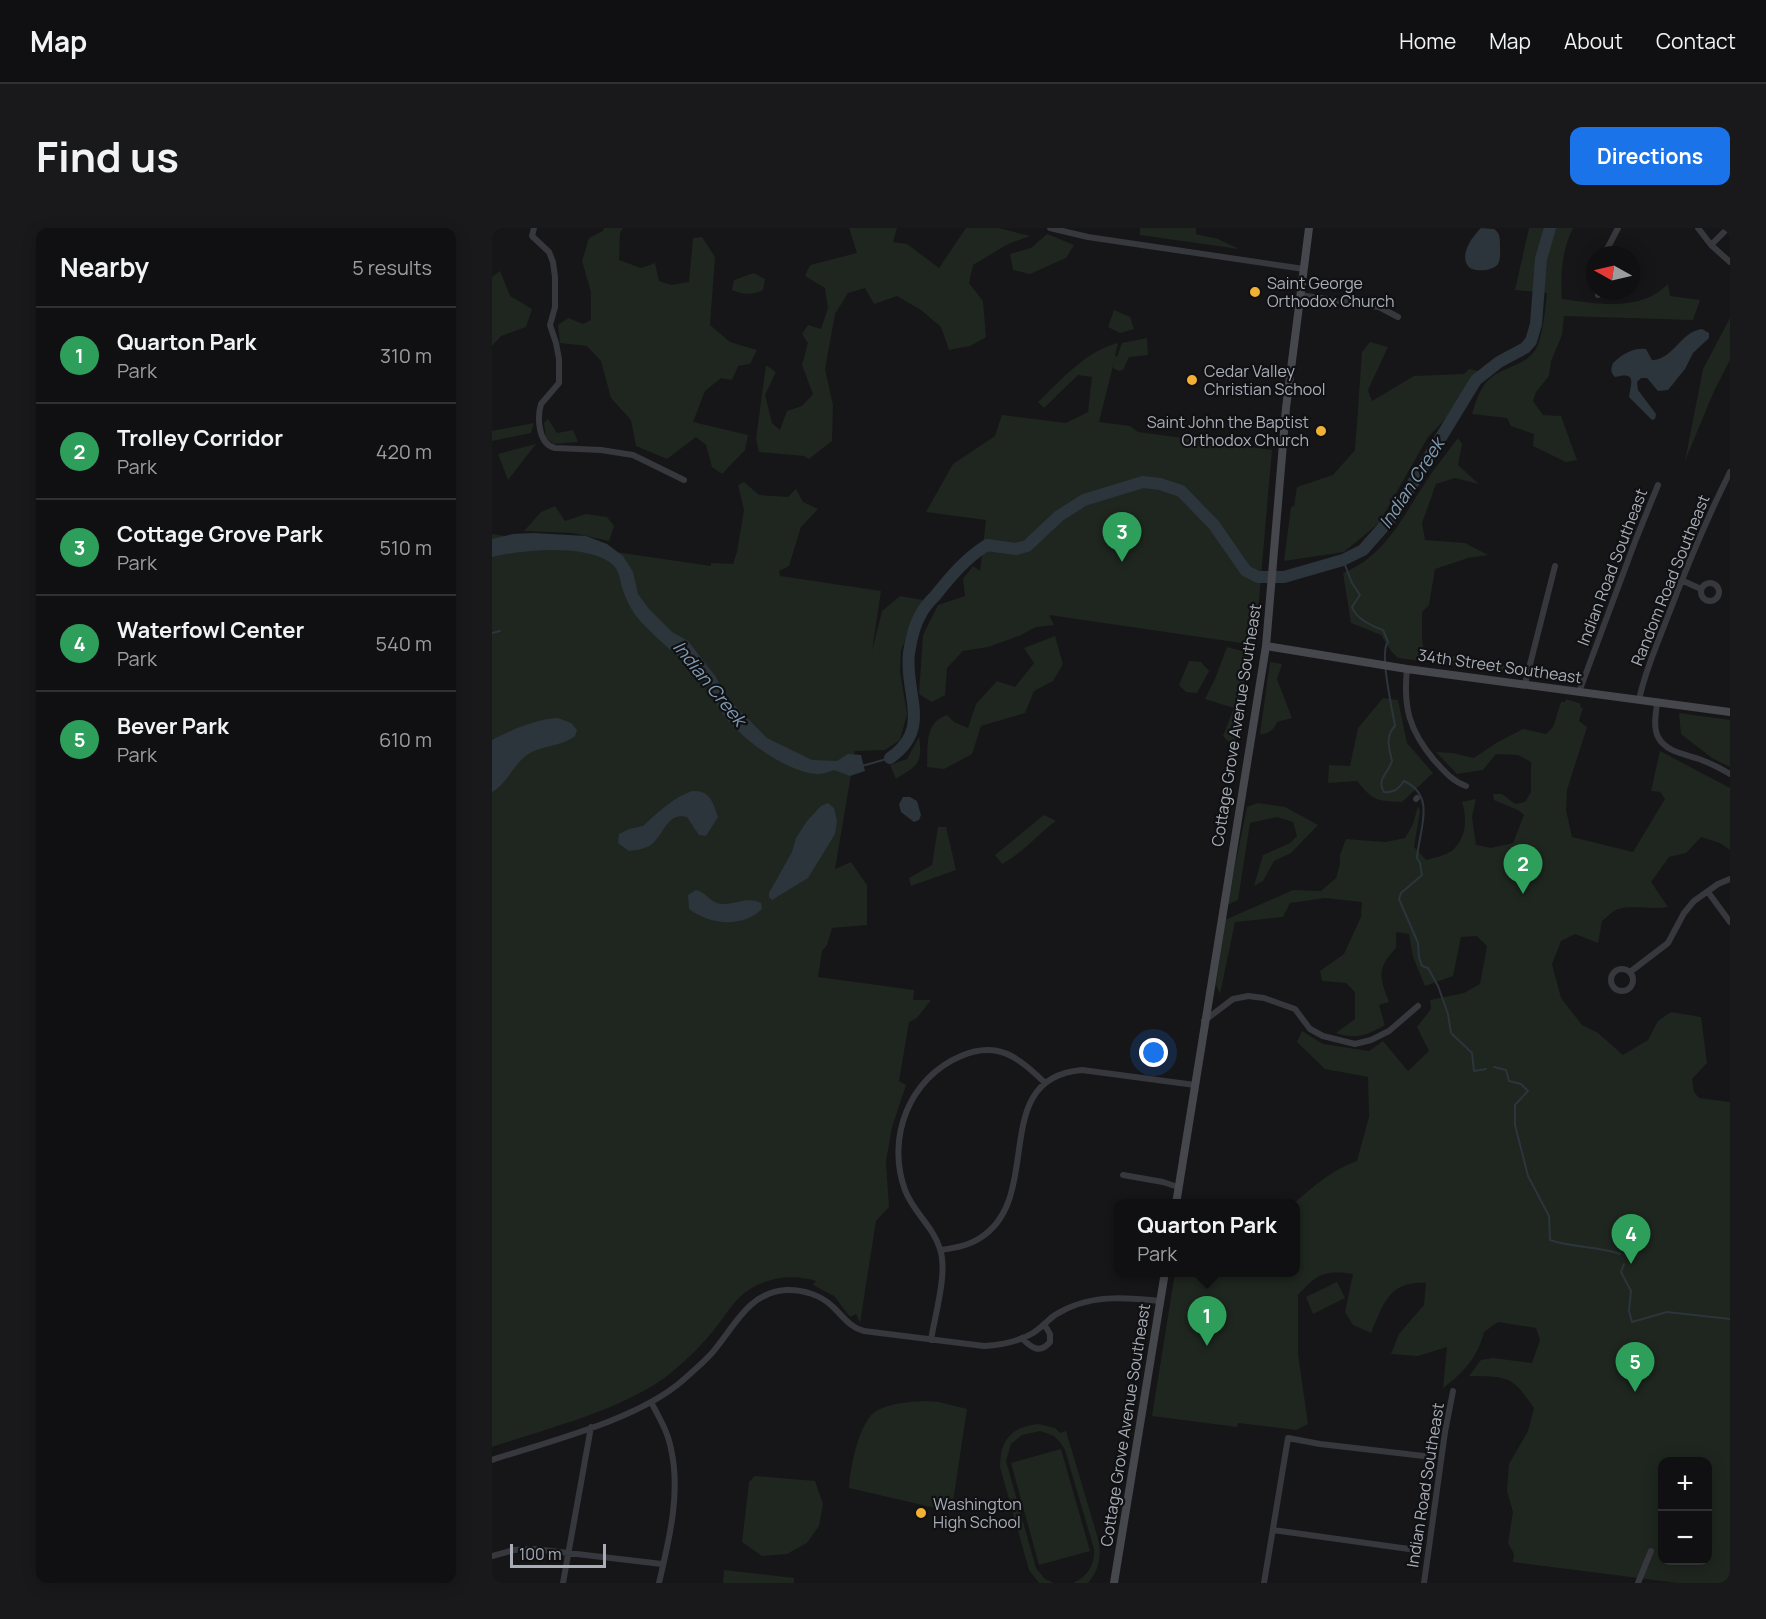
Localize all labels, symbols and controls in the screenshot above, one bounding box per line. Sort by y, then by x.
text: Map [30,22,87,60]
text: Home [1399,27,1456,55]
text: Map [1489,27,1531,55]
text: About [1564,27,1623,55]
text: Contact [1656,27,1736,55]
text: Find us [36,127,179,185]
button: Directions [1570,127,1730,185]
north arrow [1586,246,1640,300]
text: Nearby [60,249,149,285]
text: 5 results [352,254,432,281]
place label: Saint George Orthodox Church [1267,272,1395,312]
marker: Saint George Orthodox Church [1248,285,1262,299]
text: Quarton Park [117,327,256,357]
text: 1 [75,342,84,369]
text: 310 m [380,342,432,369]
text: Park [117,357,157,384]
place label: Cedar Valley Christian School [1204,360,1325,400]
marker: Cedar Valley Christian School [1185,373,1199,387]
place label: Saint John the Baptist Orthodox Church [1147,411,1309,451]
text: Trolley Corridor [117,423,283,453]
marker: Saint John the Baptist Orthodox Church [1314,424,1328,438]
water label: Indian Creek [1373,431,1451,533]
text: 2 [74,438,85,465]
text: 420 m [376,438,432,465]
text: Park [117,453,157,480]
street label: Indian Road Southeast [1572,485,1652,649]
street label: Random Road Southeast [1626,491,1714,669]
pin: 3 [1102,512,1142,562]
text: Cottage Grove Park [117,519,323,549]
text: 3 [74,534,85,561]
text: 510 m [379,534,432,561]
text: Park [117,549,157,576]
street label: Cottage Grove Avenue Southeast [1206,602,1266,848]
text: Waterfowl Center [117,615,304,645]
text: 4 [73,630,86,657]
text: 540 m [376,630,432,657]
water label: Indian Creek [668,635,754,733]
street label: 34th Street Southeast [1417,644,1583,688]
text: Park [117,645,157,672]
text: Bever Park [117,711,229,741]
text: 5 [74,726,85,753]
text: 610 m [379,726,432,753]
text: Park [117,741,157,768]
pin: 2 [1504,844,1542,894]
your location [1139,1038,1168,1067]
popup [1114,1199,1300,1277]
text: Quarton Park [1137,1210,1277,1240]
pin: 4 [1612,1214,1650,1264]
text: Park [1137,1240,1177,1267]
pin: 1 [1188,1296,1226,1346]
street label: Cottage Grove Avenue Southeast [1095,1302,1155,1548]
pin: 5 [1616,1342,1654,1392]
street label: Indian Road Southeast [1401,1401,1449,1569]
map controls [1658,1457,1712,1565]
button: + [1658,1457,1712,1511]
place label: Washington High School [933,1493,1022,1533]
marker: Washington High School [914,1506,928,1520]
button: − [1658,1511,1712,1565]
scale bar [510,1541,606,1568]
text: 100 m [519,1543,562,1565]

